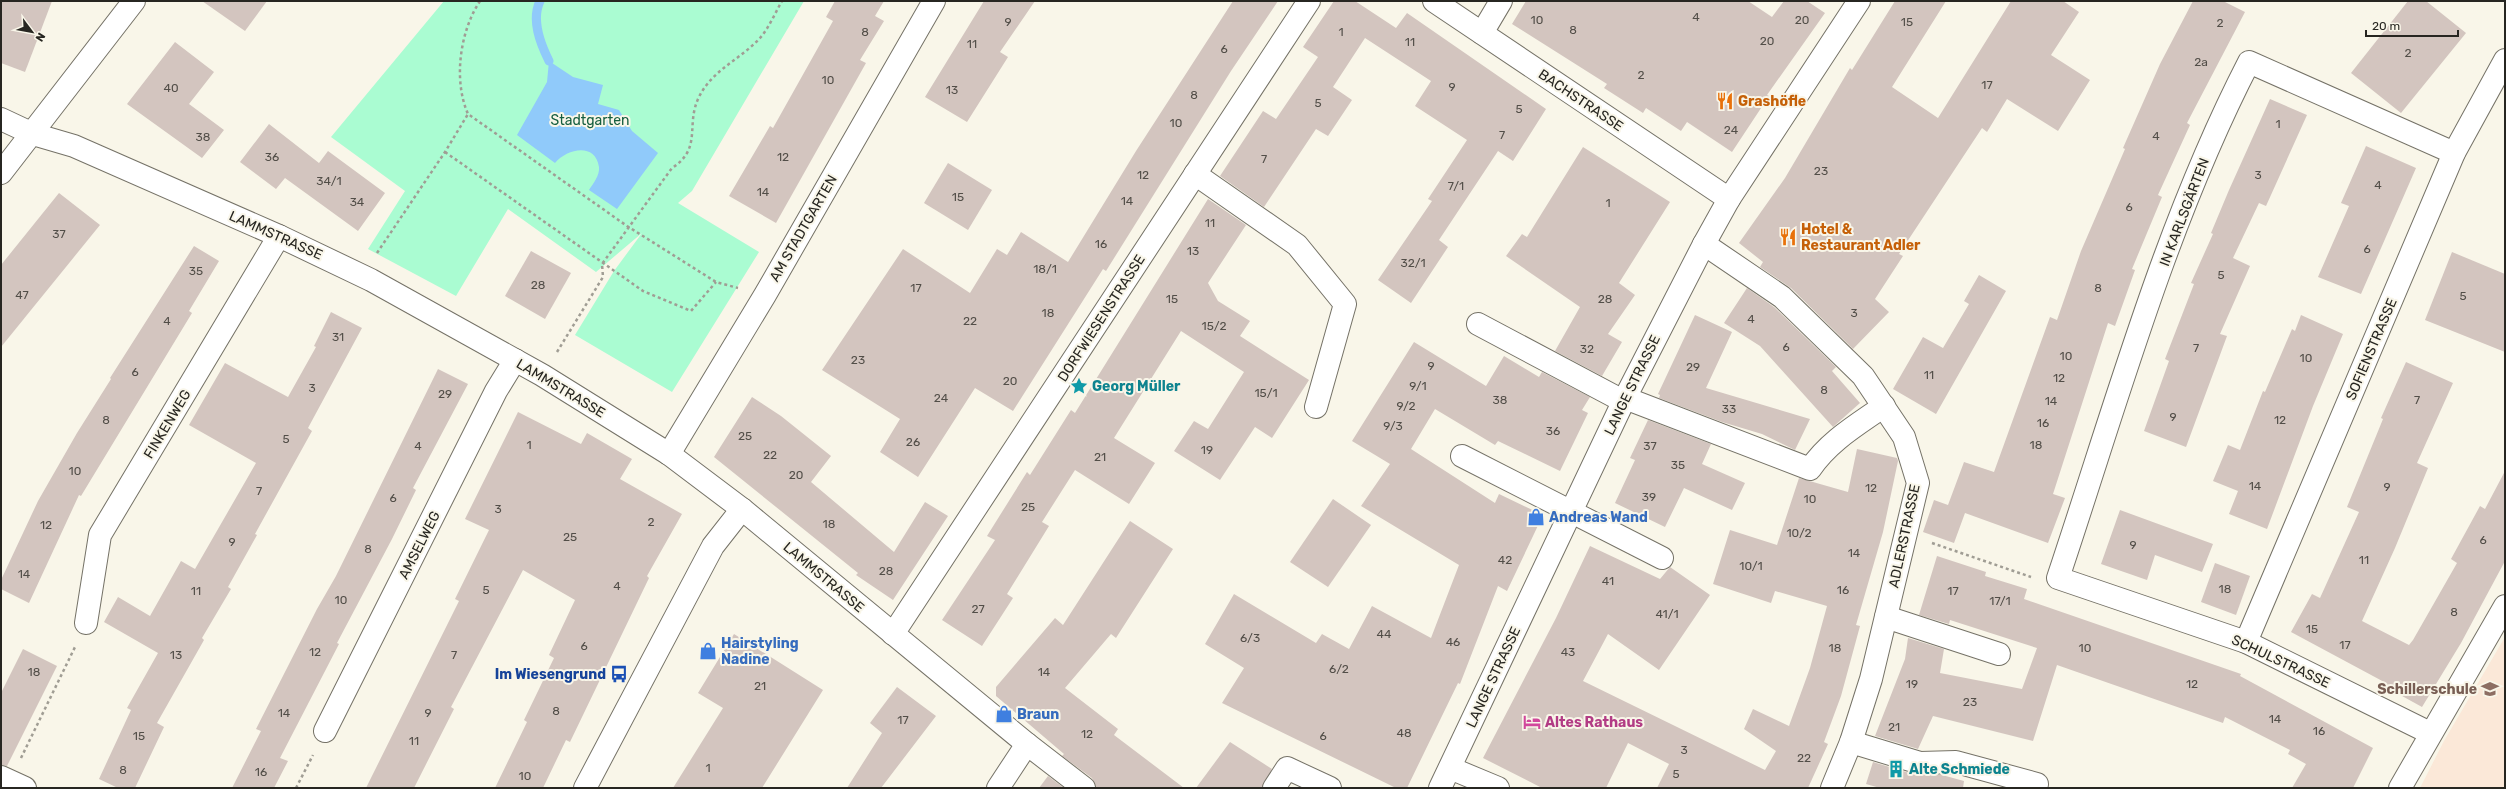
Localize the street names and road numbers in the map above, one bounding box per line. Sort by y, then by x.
street label: BACHSTRASSE [1535,66,1626,135]
street label: IN KARLSGÄRTEN [2156,156,2213,269]
street label: AM STADTGARTEN [766,172,841,285]
street label: LAMMSTRASSE [226,207,325,264]
street label: DORFWIESENSTRASSE [1054,252,1149,385]
street label: SOFIENSTRASSE [2342,296,2401,403]
street label: LANGE STRASSE [1601,332,1664,438]
street label: LAMMSTRASSE [513,355,608,422]
street label: FINKENWEG [140,387,195,462]
street label: ADLERSTRASSE [1885,483,1924,590]
street label: AMSELWEG [395,508,444,582]
street label: LAMMSTRASSE [780,539,868,616]
street label: LANGE STRASSE [1463,624,1524,730]
street label: SCHULSTRASSE [2229,631,2333,692]

